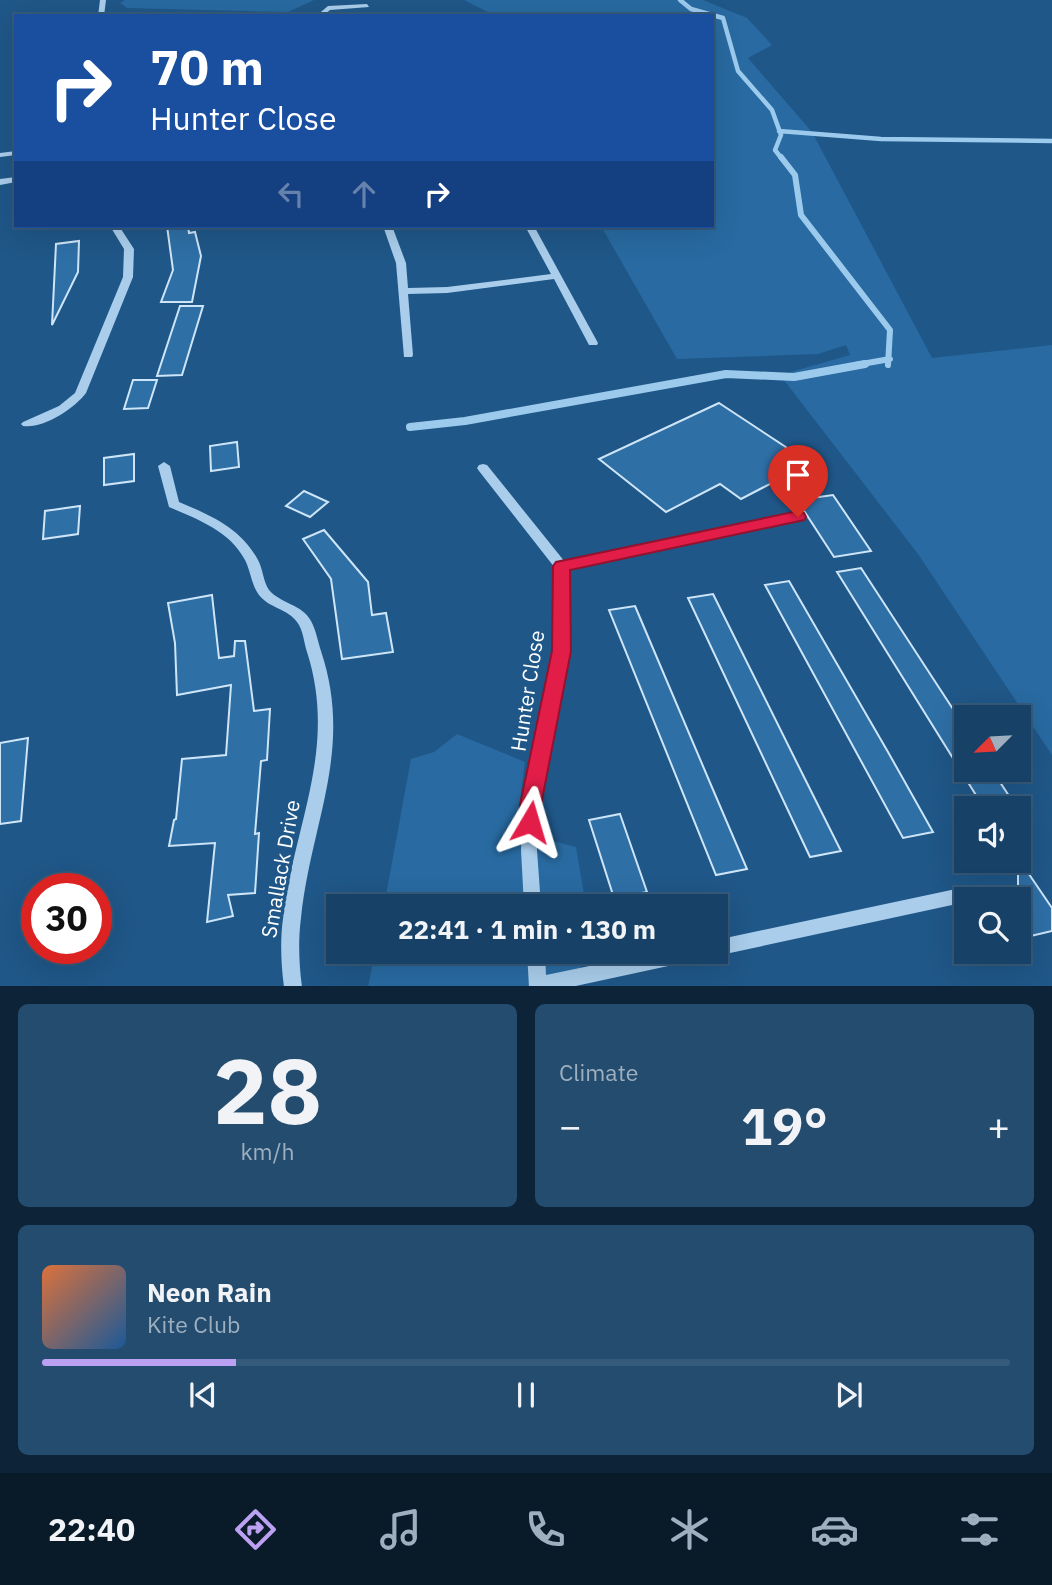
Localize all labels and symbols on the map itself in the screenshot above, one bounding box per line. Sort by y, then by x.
pin [768,445,828,517]
street label: Hunter Close [504,628,550,754]
north arrow [954,705,1031,782]
position arrow [493,785,567,859]
street label: Smallack Drive [254,798,306,940]
speed limit sign: 30 [21,873,112,964]

